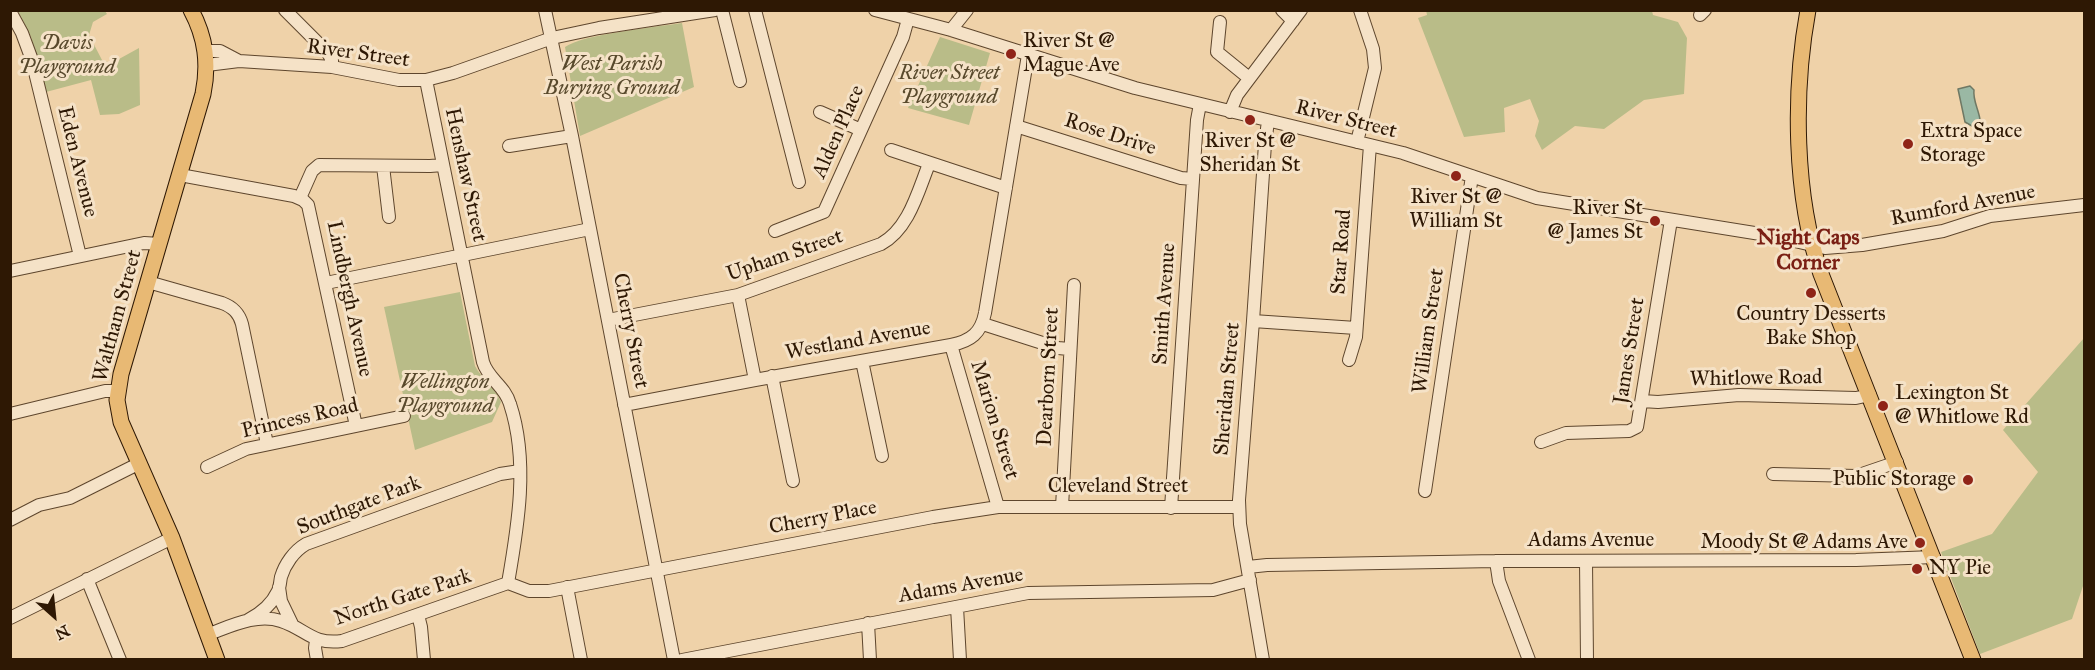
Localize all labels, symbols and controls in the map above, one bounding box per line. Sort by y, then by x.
place label: River St @ Mague Ave [1023,29,1120,79]
park label: Davis Playground [18,31,116,81]
street label: River Street [305,34,411,74]
marker: River St @ Mague Ave [1004,47,1018,61]
park label: West Parish Burying Ground [544,52,680,102]
park label: River Street Playground [898,61,1000,111]
street label: Alden Place [807,82,871,182]
street label: River Street [1293,95,1399,145]
street label: Eden Avenue [51,104,103,220]
street label: Henshaw Street [438,106,492,244]
street label: Rose Drive [1061,108,1159,162]
marker: River St @ Sheridan St [1243,113,1257,127]
place label: Extra Space Storage [1920,119,2022,169]
place label: River St @ Sheridan St [1200,129,1300,179]
marker: Extra Space Storage [1901,137,1915,151]
marker: River St @ William St [1449,169,1463,183]
street label: Rumford Avenue [1888,180,2038,232]
place label: River St @ William St [1409,185,1503,235]
place label: River St @ James St [1547,196,1643,246]
street label: Star Road [1326,208,1358,296]
marker: River St @ James St [1648,214,1662,228]
street label: Lindbergh Avenue [320,219,378,379]
street label: Upham Street [723,224,847,288]
district label: Night Caps Corner [1757,226,1859,278]
street label: Smith Avenue [1148,242,1182,366]
street label: Waltham Street [88,247,148,385]
street label: William Street [1408,267,1450,395]
street label: Cherry Street [606,271,654,391]
marker: Country Desserts Bake Shop [1804,286,1818,300]
street label: James Street [1609,296,1651,406]
place label: Country Desserts Bake Shop [1736,302,1886,352]
street label: Dearborn Street [1033,307,1065,447]
street label: Westland Avenue [783,316,933,366]
street label: Sheridan Street [1210,321,1246,457]
street label: Marion Street [964,358,1024,482]
street label: Whitlowe Road [1689,365,1823,393]
park label: Wellington Playground [396,370,494,420]
place label: Lexington St @ Whitlowe Rd [1895,381,2029,431]
street label: Princess Road [239,393,361,445]
marker: Lexington St @ Whitlowe Rd [1876,399,1890,413]
place label: Public Storage [1832,467,1956,493]
street label: Southgate Park [294,471,424,541]
marker: Public Storage [1961,473,1975,487]
street label: Cleveland Street [1048,474,1188,500]
street label: Cherry Place [767,495,879,541]
street label: Adams Avenue [1528,528,1654,554]
place label: Moody St @ Adams Ave [1700,530,1908,556]
marker: Moody St @ Adams Ave [1913,536,1927,550]
place label: NY Pie [1929,556,1991,582]
marker: NY Pie [1910,562,1924,576]
street label: Adams Avenue [897,563,1025,609]
street label: North Gate Park [331,564,475,632]
north arrow [24,586,84,646]
text: N [52,621,73,644]

